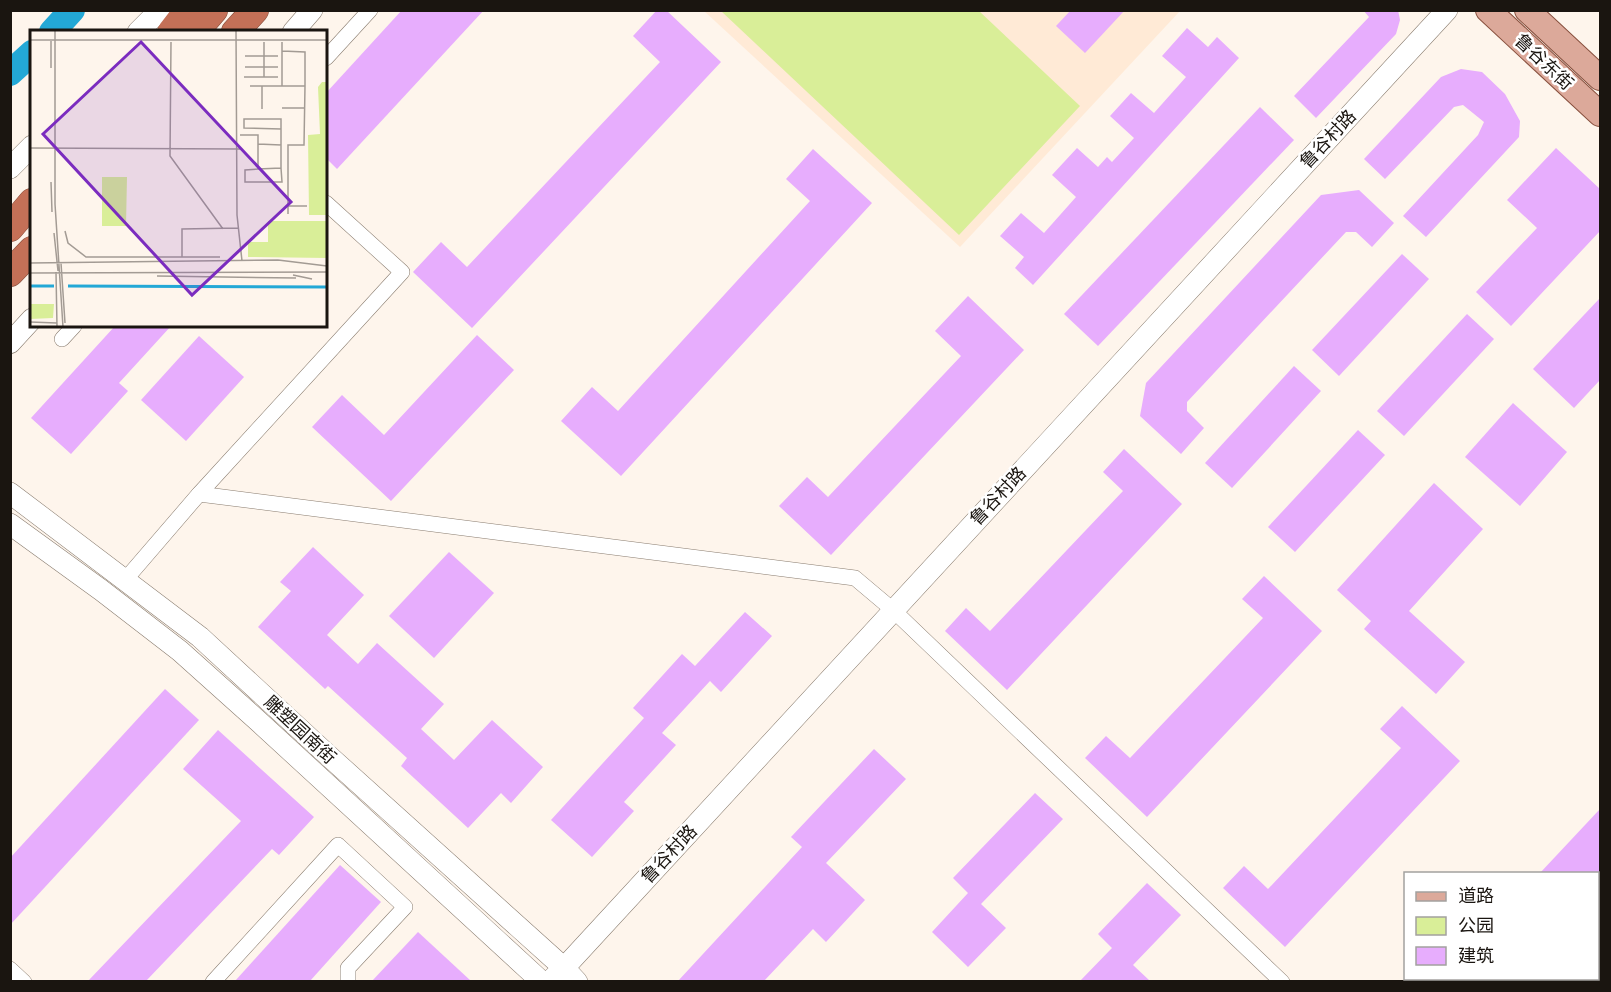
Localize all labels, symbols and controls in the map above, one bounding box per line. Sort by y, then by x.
street label: 鲁谷东街 [1510,29,1578,95]
inset map [30,30,327,327]
street label: 鲁谷村路 [1295,105,1361,173]
street label: 鲁谷村路 [965,462,1031,530]
street label: 雕塑园南街 [260,691,340,769]
street label: 鲁谷村路 [636,820,702,888]
legend [1404,872,1599,980]
text: 道路 [1458,885,1494,907]
text: 公园 [1458,915,1494,937]
text: 建筑 [1458,945,1494,967]

